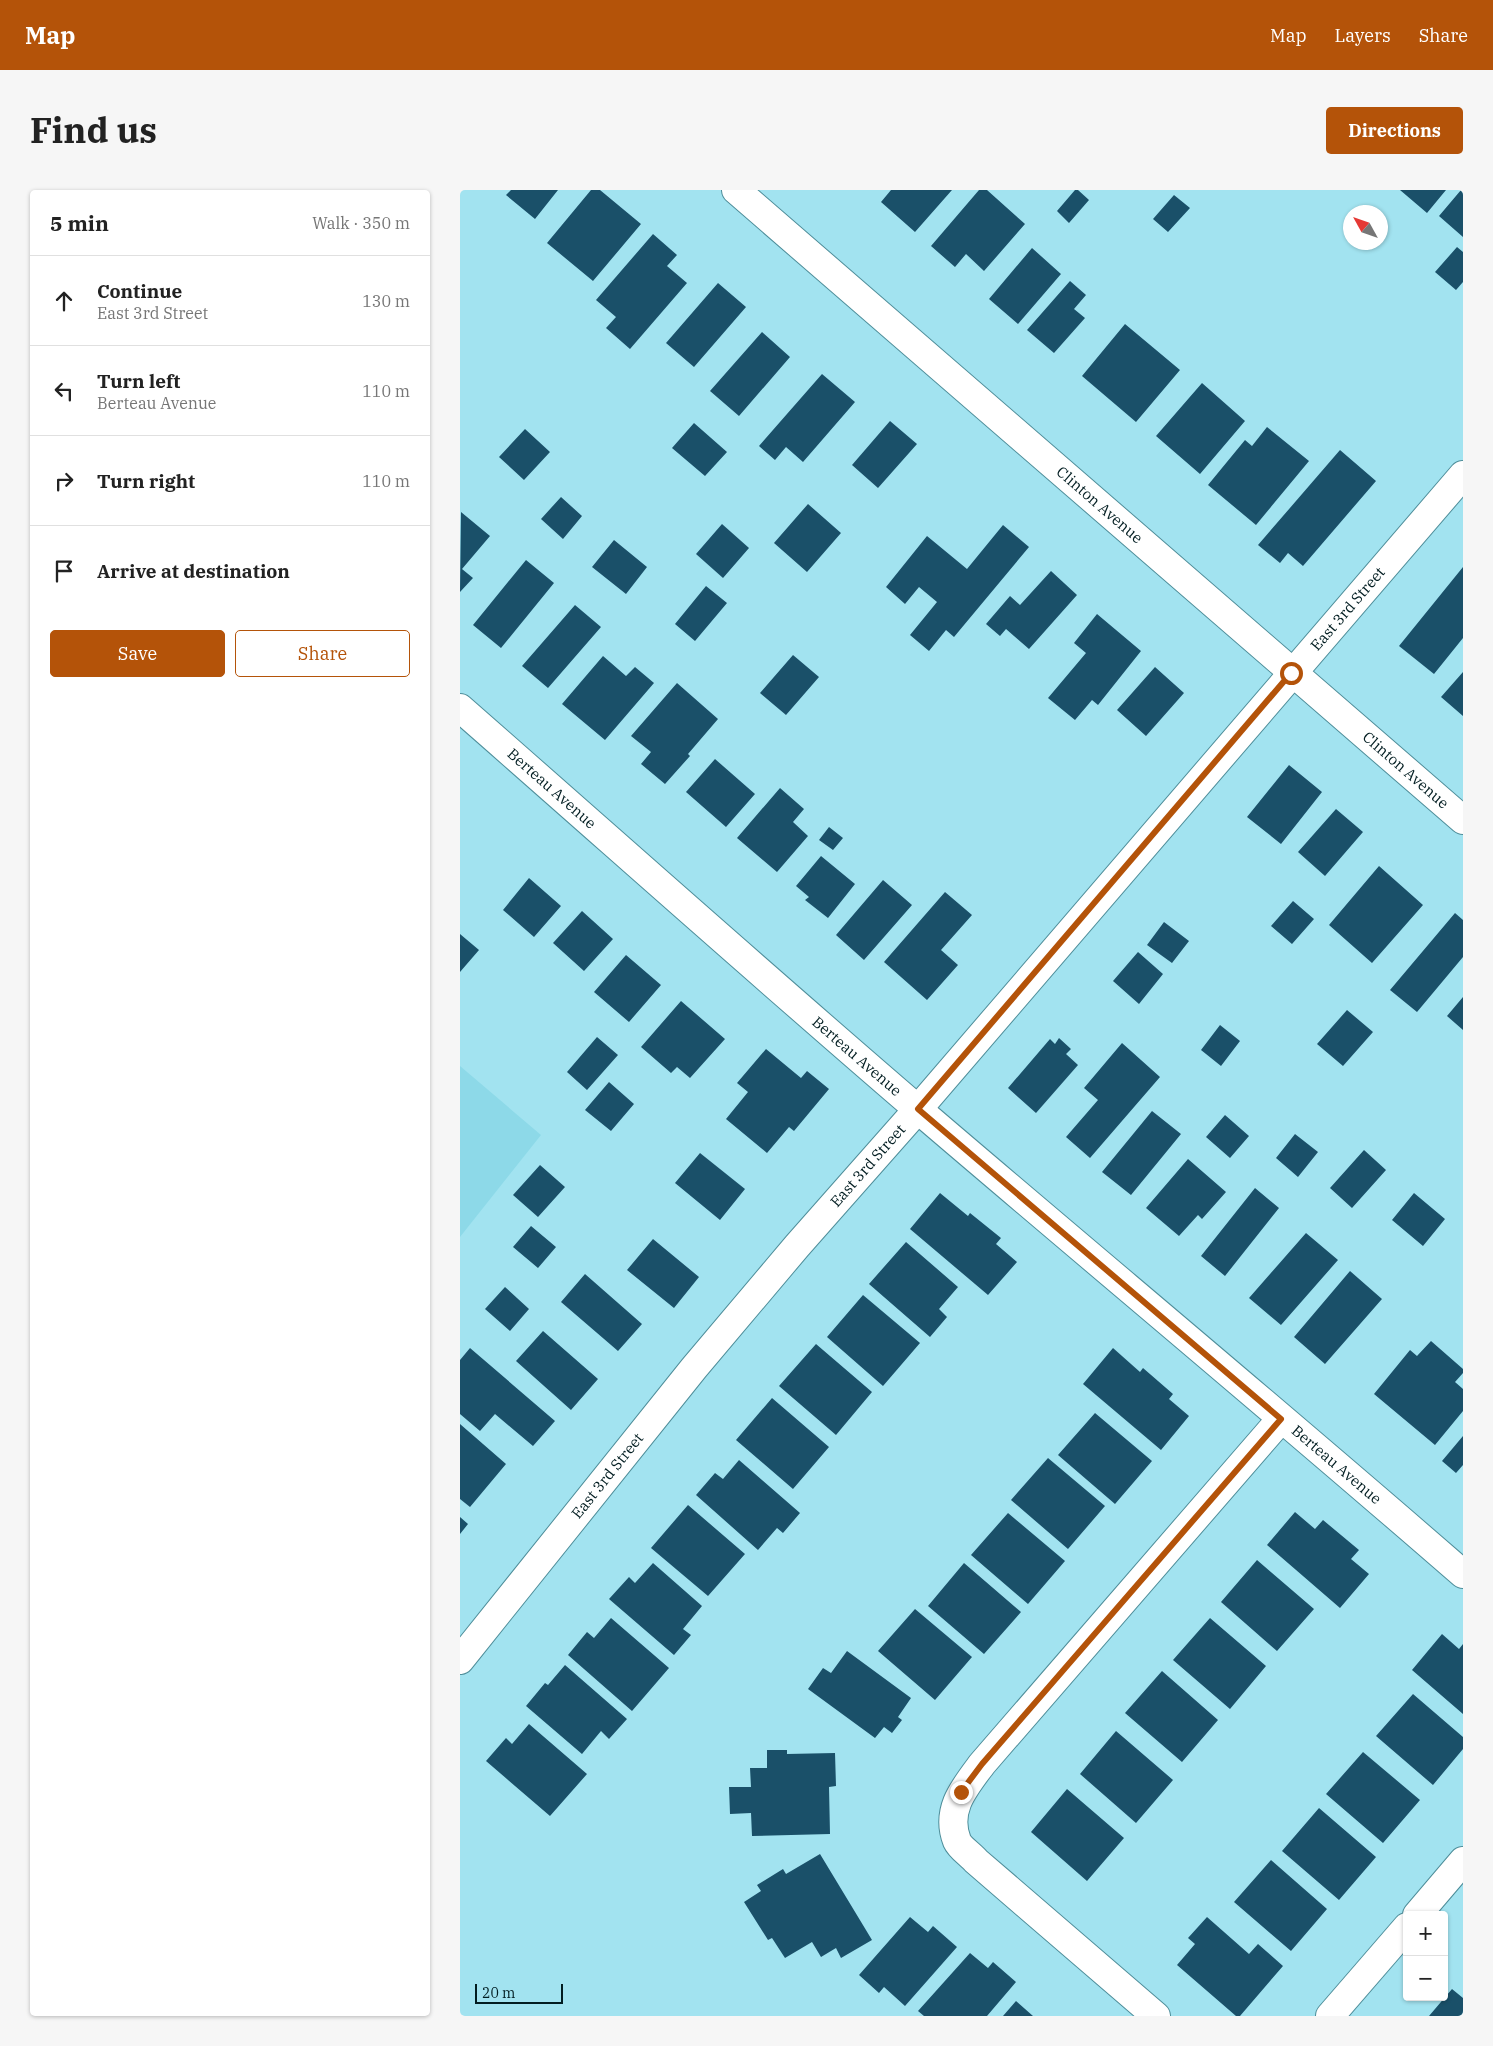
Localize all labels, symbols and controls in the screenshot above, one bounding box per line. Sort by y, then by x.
text: Map [25,19,75,51]
text: Map [1270,24,1307,47]
text: Layers [1335,24,1391,47]
text: Share [1419,24,1468,47]
text: Find us [30,107,157,153]
button: Directions [1326,107,1463,154]
north arrow [1343,205,1388,250]
text: 5 min [50,209,109,237]
text: Walk · 350 m [312,213,410,233]
text: Continue [97,279,182,303]
icon: ahead [50,287,78,315]
text: 130 m [362,291,410,311]
text: East 3rd Street [97,303,208,323]
text: Turn left [97,369,180,393]
icon: left [50,377,78,405]
text: 110 m [362,381,410,401]
text: Berteau Avenue [97,393,216,413]
street label: Clinton Avenue [1053,462,1147,547]
icon: right [50,467,78,495]
text: Turn right [97,469,195,493]
text: 110 m [362,471,410,491]
icon: arrive [50,557,78,585]
text: Arrive at destination [97,559,290,583]
street label: East 3rd Street [1306,563,1389,654]
button: Save [50,630,225,677]
button: Share [235,630,410,677]
route start [1280,662,1303,685]
street label: Clinton Avenue [1359,727,1453,812]
street label: Berteau Avenue [504,744,600,832]
street label: Berteau Avenue [808,1012,906,1100]
street label: East 3rd Street [826,1120,909,1211]
street label: Berteau Avenue [1288,1421,1386,1508]
street label: East 3rd Street [567,1429,647,1522]
route end [950,1781,973,1804]
map controls [1403,1911,1448,2001]
button: + [1403,1911,1448,1956]
button: − [1403,1956,1448,2001]
scale bar [475,1981,562,2004]
text: 20 m [482,1984,515,2002]

